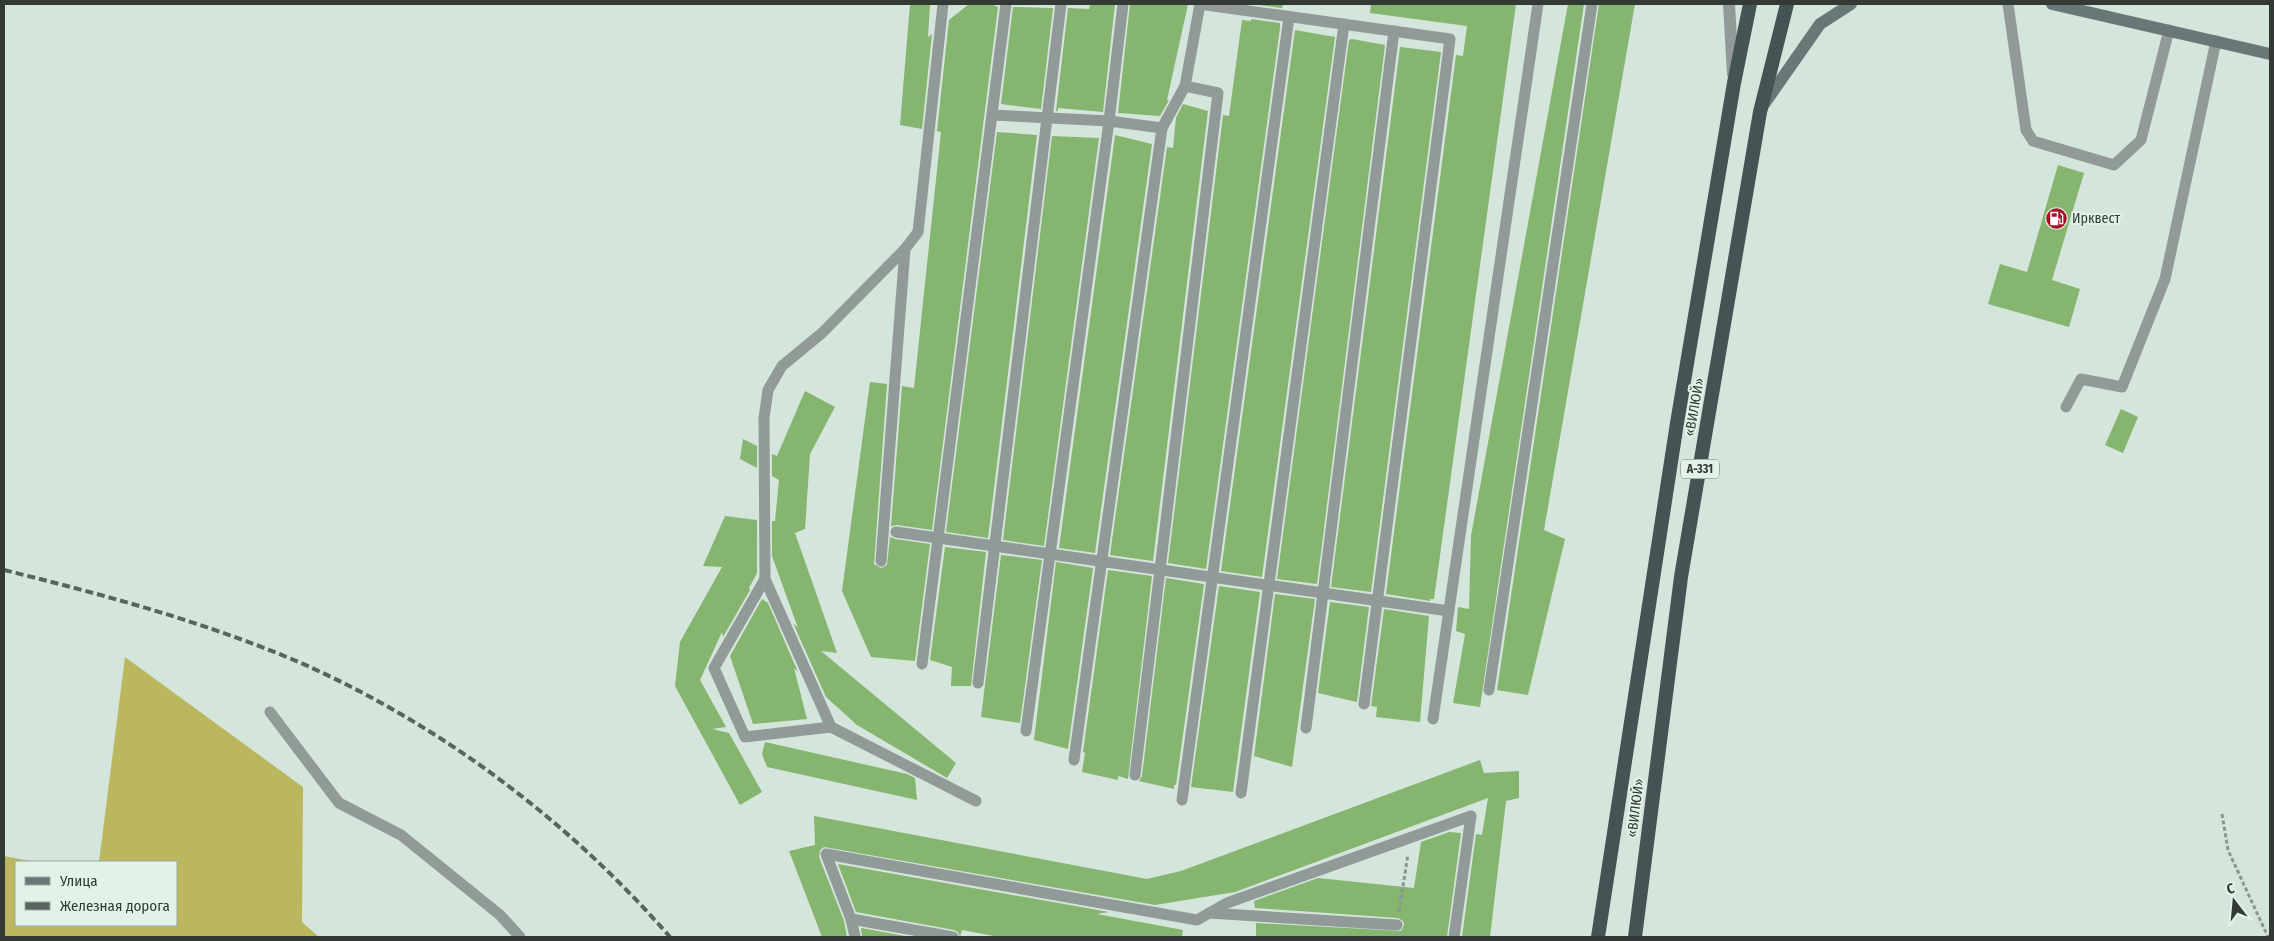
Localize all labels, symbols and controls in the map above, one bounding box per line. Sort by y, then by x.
fuel station icon: Ирквест [2044,206,2068,230]
place label: Ирквест [2072,210,2120,227]
street label: «ВИЛЮЙ» [1681,376,1708,438]
road number: А-331 [1681,459,1719,478]
street label: «ВИЛЮЙ» [1623,778,1648,839]
legend [15,861,178,926]
text: Улица [59,872,98,890]
north arrow [2209,876,2259,926]
text: С [2225,880,2237,898]
text: Железная дорога [60,897,170,915]

